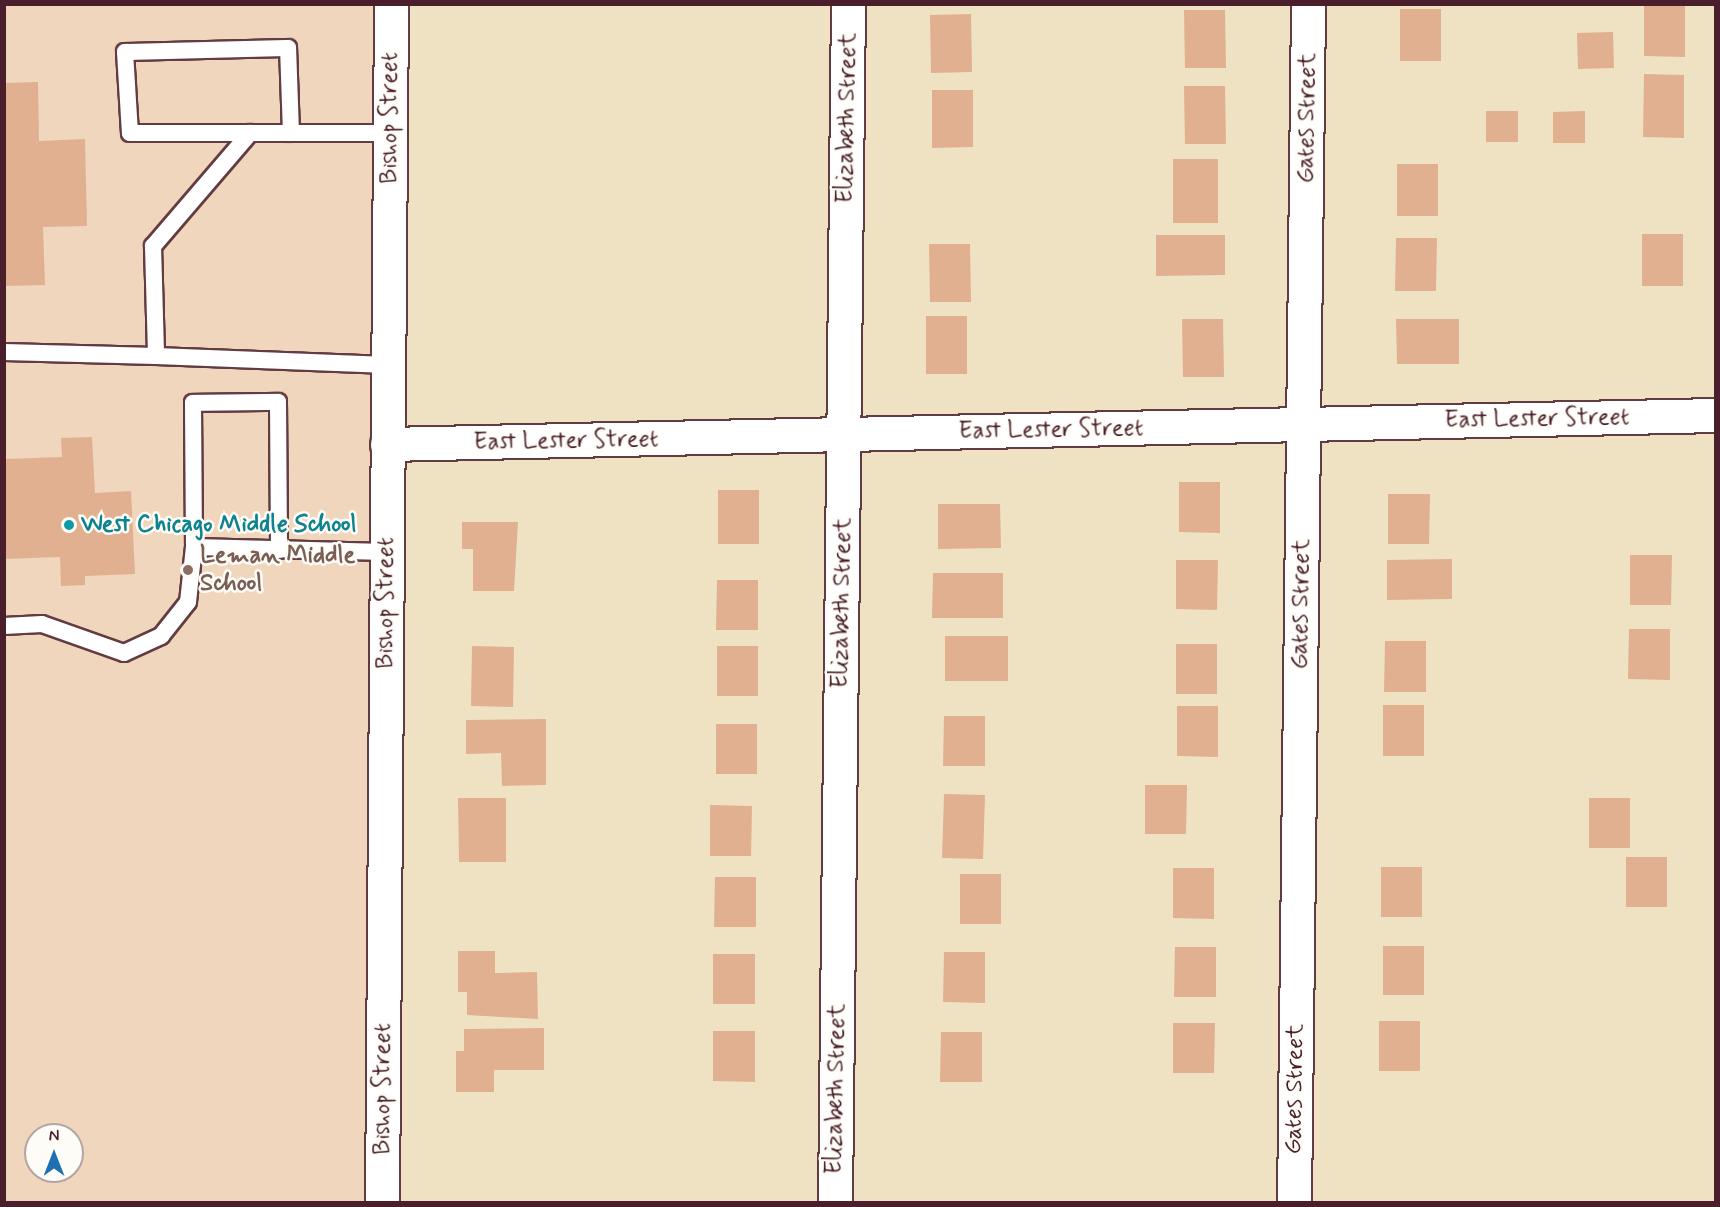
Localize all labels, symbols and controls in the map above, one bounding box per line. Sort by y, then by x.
street label: Elizabeth Street [831,32,863,204]
street label: Bishop Street [376,50,404,186]
street label: Gates Street [1291,52,1323,184]
street label: East Lester Street [1442,403,1632,435]
street label: East Lester Street [956,414,1146,446]
street label: East Lester Street [471,425,661,457]
place label: West Chicago Middle School [81,511,356,539]
street label: Elizabeth Street [826,517,858,689]
marker: West Chicago Middle School [62,518,76,532]
street label: Bishop Street [372,535,400,671]
street label: Gates Street [1285,538,1317,670]
place label: Leman Middle School [200,542,355,598]
marker: Leman Middle School [181,563,195,577]
street label: Elizabeth Street [820,1003,852,1175]
street label: Bishop Street [369,1021,397,1157]
street label: Gates Street [1279,1023,1311,1155]
north arrow [24,1123,84,1183]
text: N [49,1126,59,1147]

